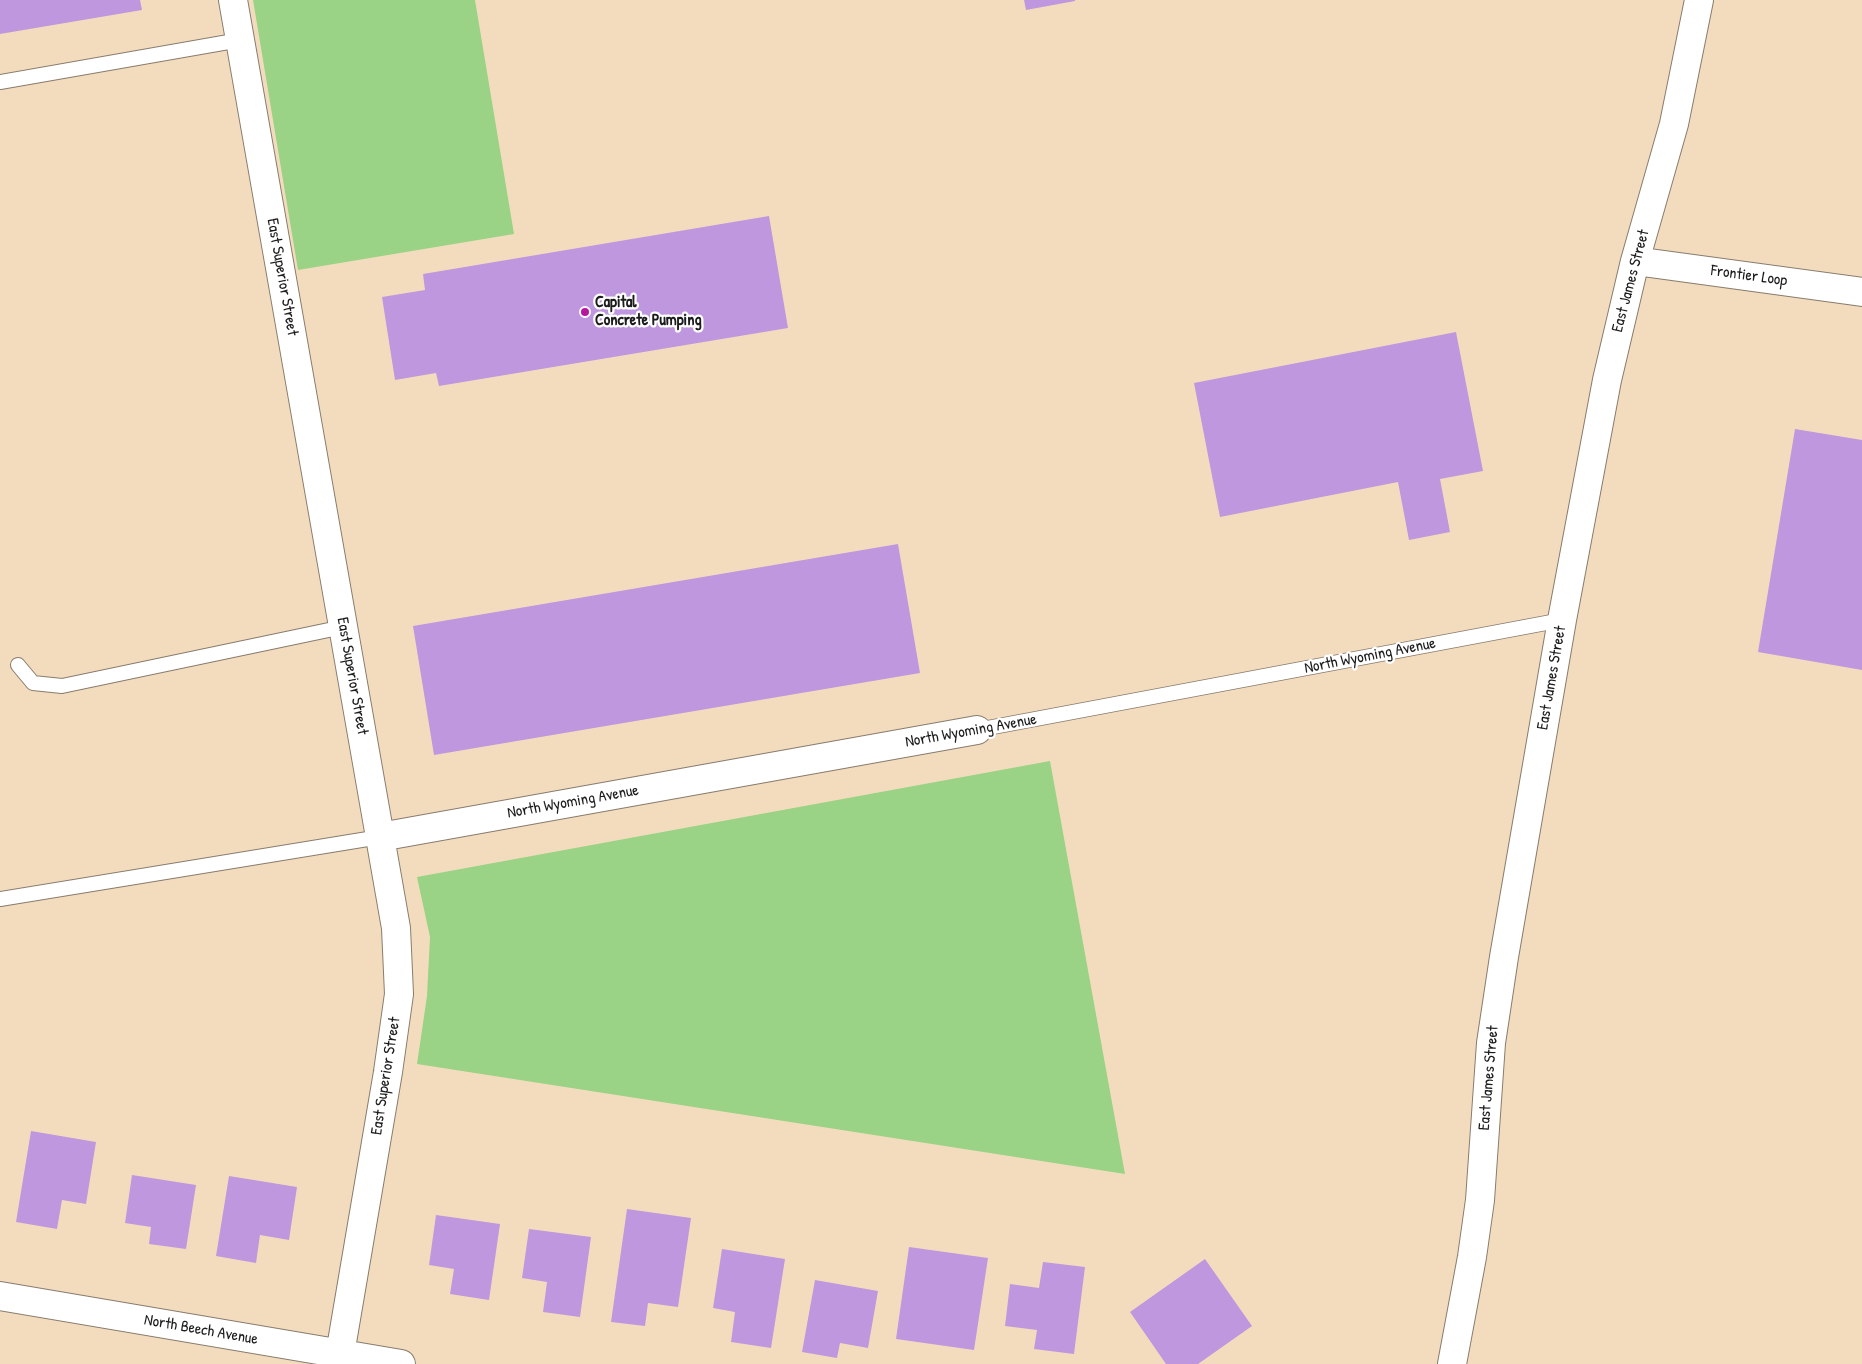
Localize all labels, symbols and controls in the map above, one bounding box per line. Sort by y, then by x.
street label: East Superior Street [262,217,302,337]
street label: East James Street [1608,228,1654,334]
street label: Frontier Loop [1710,261,1788,291]
place label: Capital Concrete Pumping [595,293,701,331]
marker: Capital Concrete Pumping [579,306,591,318]
street label: East Superior Street [332,616,372,736]
street label: East James Street [1533,625,1571,731]
street label: North Wyoming Avenue [1303,634,1437,678]
street label: North Wyoming Avenue [904,710,1038,752]
street label: North Wyoming Avenue [506,781,640,823]
street label: East Superior Street [367,1016,405,1136]
street label: East James Street [1475,1025,1503,1131]
street label: North Beech Avenue [143,1311,259,1349]

